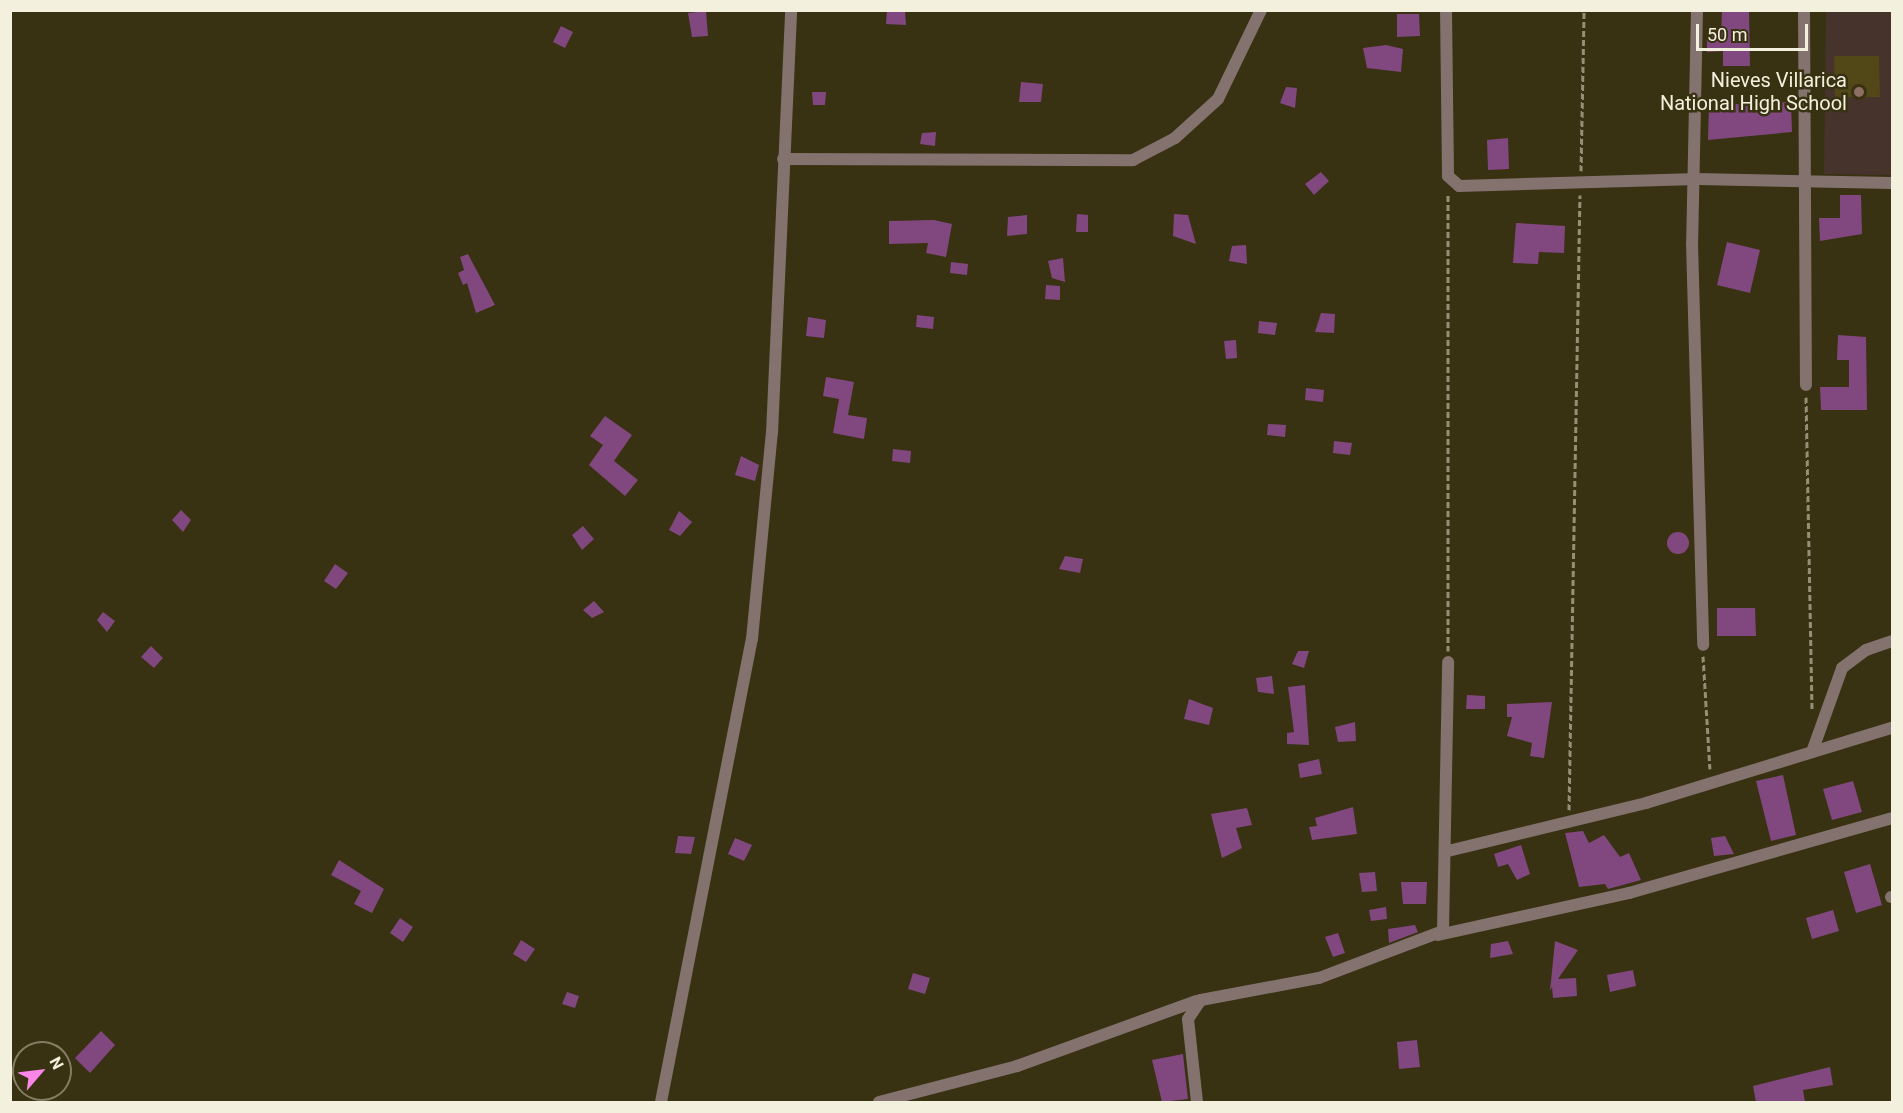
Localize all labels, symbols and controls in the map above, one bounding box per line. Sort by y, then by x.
scale bar [1699,12,1812,50]
text: 50 m [1707,24,1747,45]
place label: Nieves Villarica National High School [1660,68,1847,115]
marker: Nieves Villarica National High School [1852,85,1866,99]
north arrow [12,1041,72,1101]
text: N [46,1054,68,1073]

